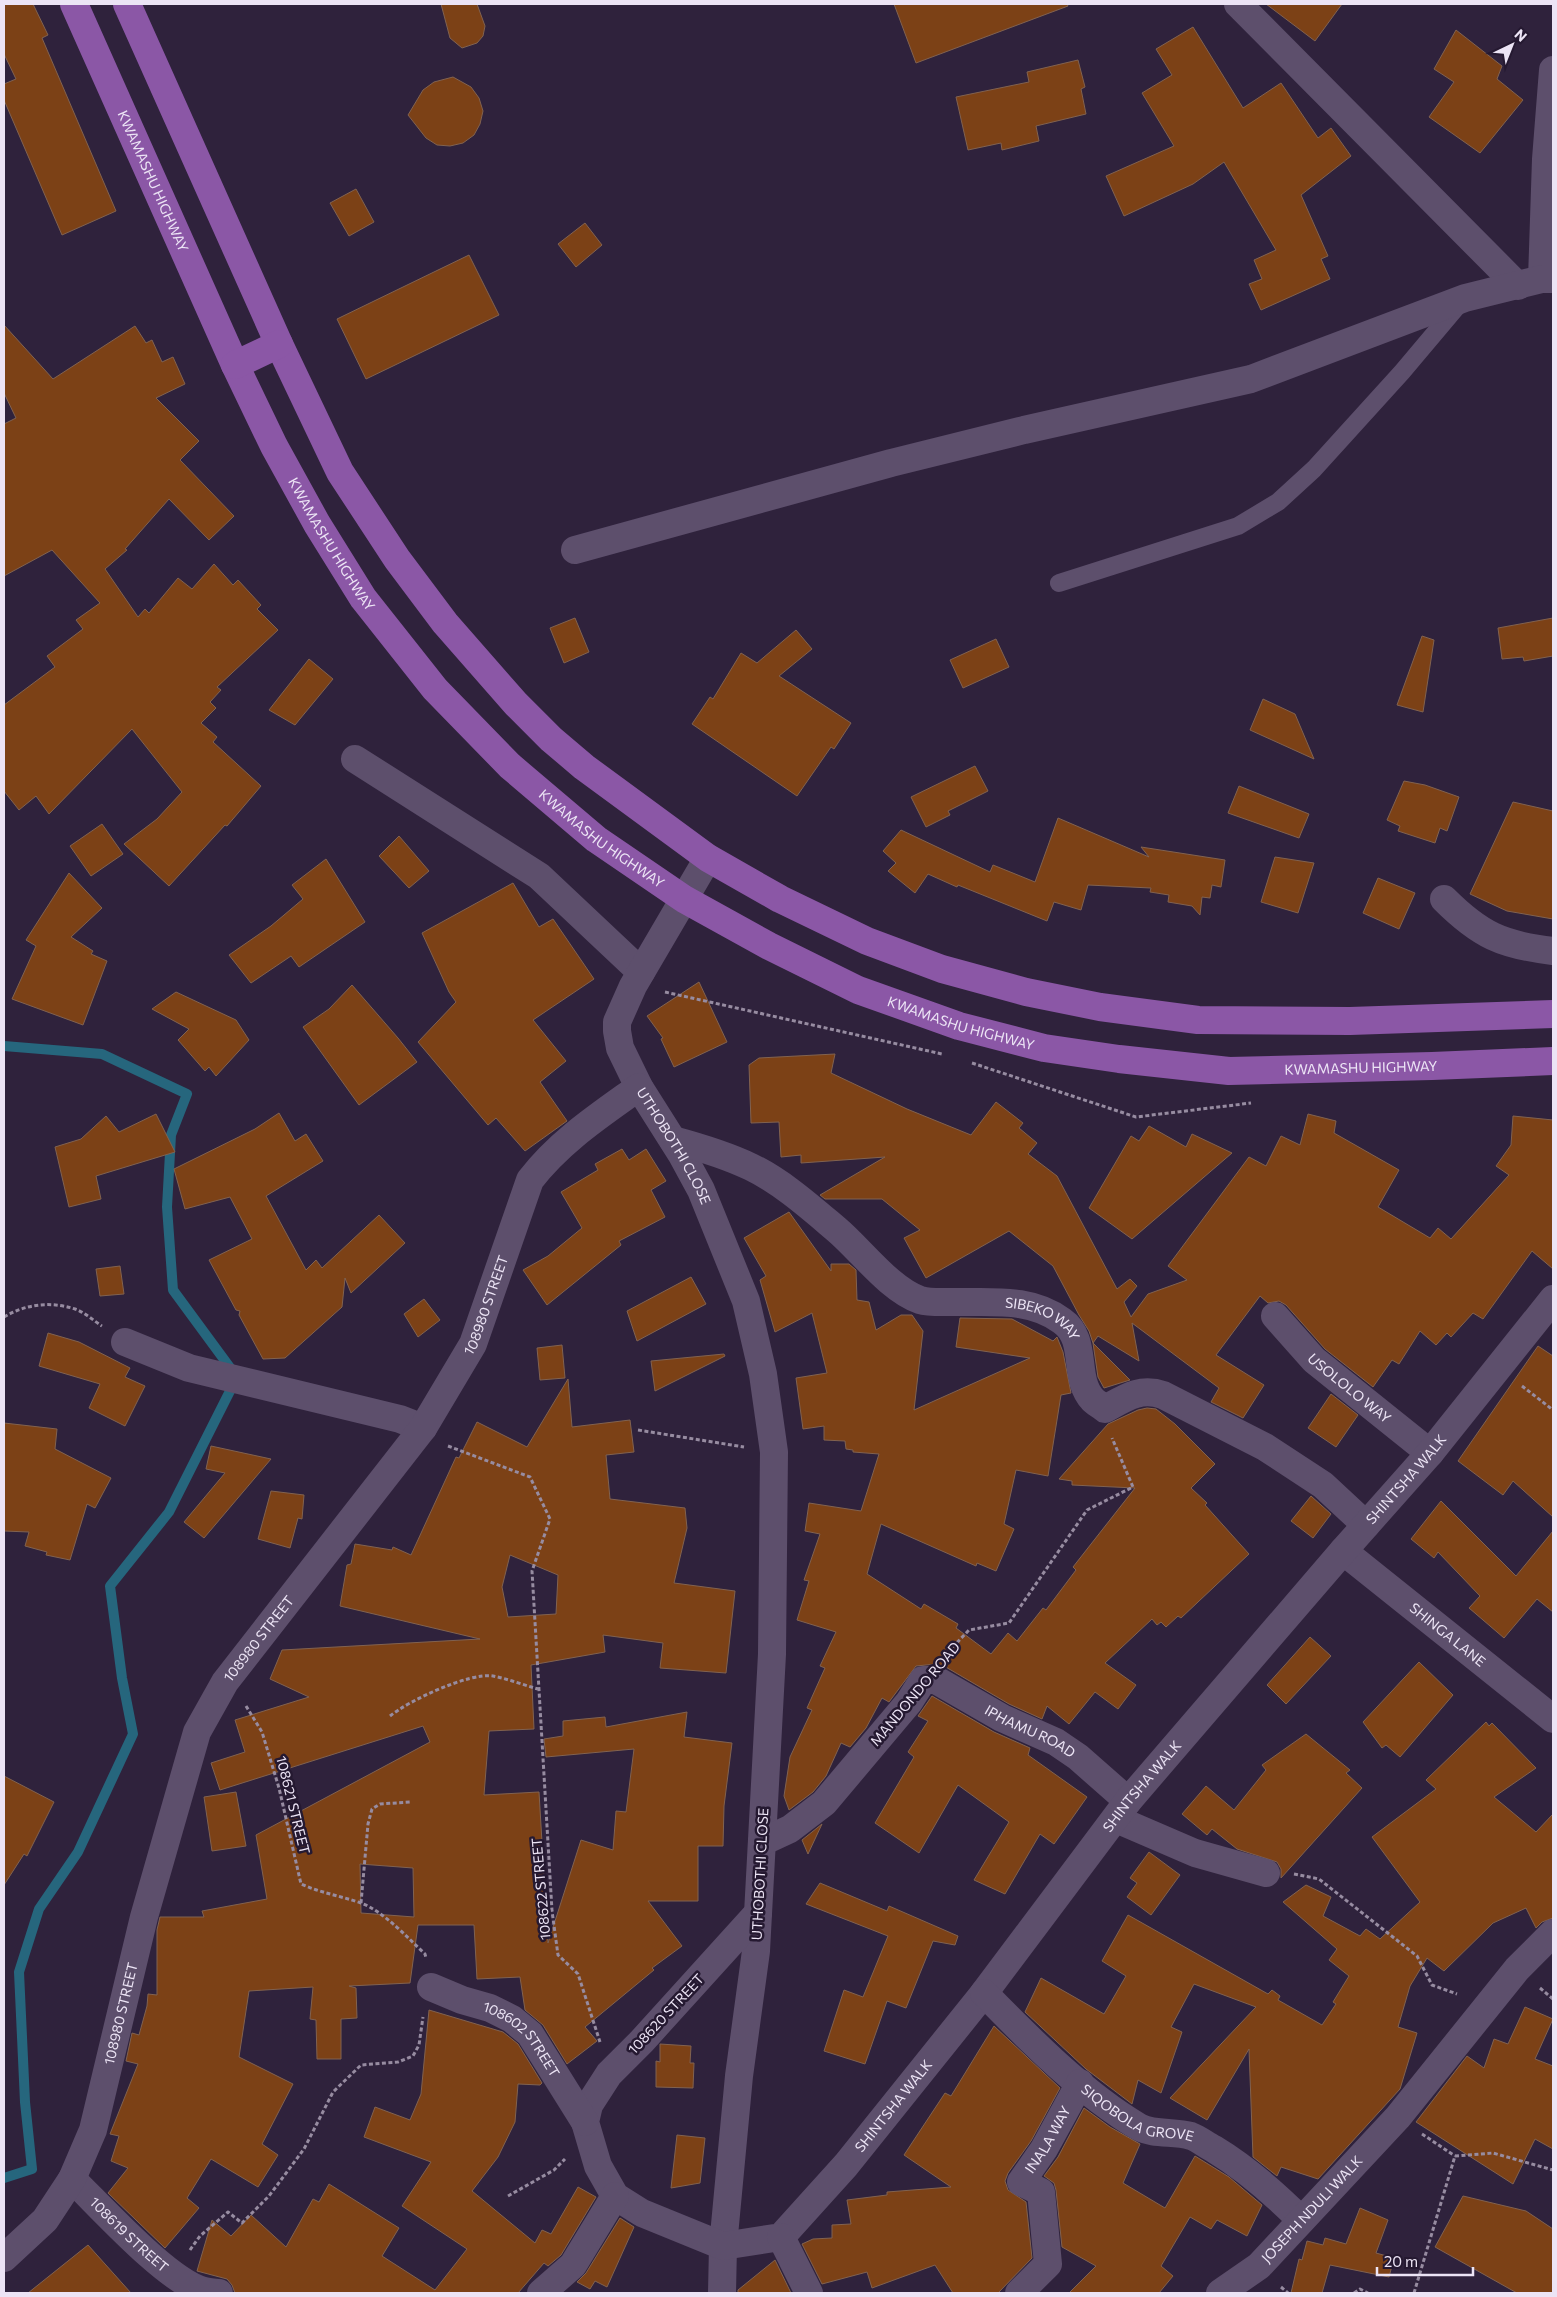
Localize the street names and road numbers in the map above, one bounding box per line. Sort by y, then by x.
street label: KWAMASHU HIGHWAY [115,108,192,254]
street label: KWAMASHU HIGHWAY [285,474,379,614]
street label: KWAMASHU HIGHWAY [536,785,668,891]
street label: KWAMASHU HIGHWAY [885,992,1036,1053]
street label: KWAMASHU HIGHWAY [1284,1057,1438,1078]
street label: UTHOBOTHI CLOSE [633,1084,715,1207]
street label: 108980 STREET [460,1253,511,1358]
street label: SIBEKO WAY [1005,1294,1084,1342]
street label: USOLOLO WAY [1304,1350,1395,1426]
street label: SHINTSHA WALK [1362,1431,1450,1527]
street label: 108980 STREET [220,1592,297,1685]
street label: SHINGA LANE [1407,1599,1489,1670]
street label: MANDONDO ROAD [866,1638,963,1749]
street label: IPHAMU ROAD [982,1701,1079,1761]
street label: SHINTSHA WALK [1099,1737,1184,1835]
street label: 108621 STREET [273,1754,314,1856]
street label: UTHOBOTHI CLOSE [748,1807,771,1941]
street label: 108622 STREET [528,1837,553,1941]
street label: 108980 STREET [100,1961,141,2066]
street label: 108620 STREET [624,1970,707,2057]
street label: 108602 STREET [481,1998,564,2080]
street label: SHINTSHA WALK [851,2056,935,2155]
street label: SIQOBOLA GROVE [1078,2080,1196,2144]
street label: INALA WAY [1021,2103,1074,2176]
street label: JOSEPH NDULI WALK [1258,2152,1366,2266]
street label: 108619 STREET [87,2193,172,2275]

